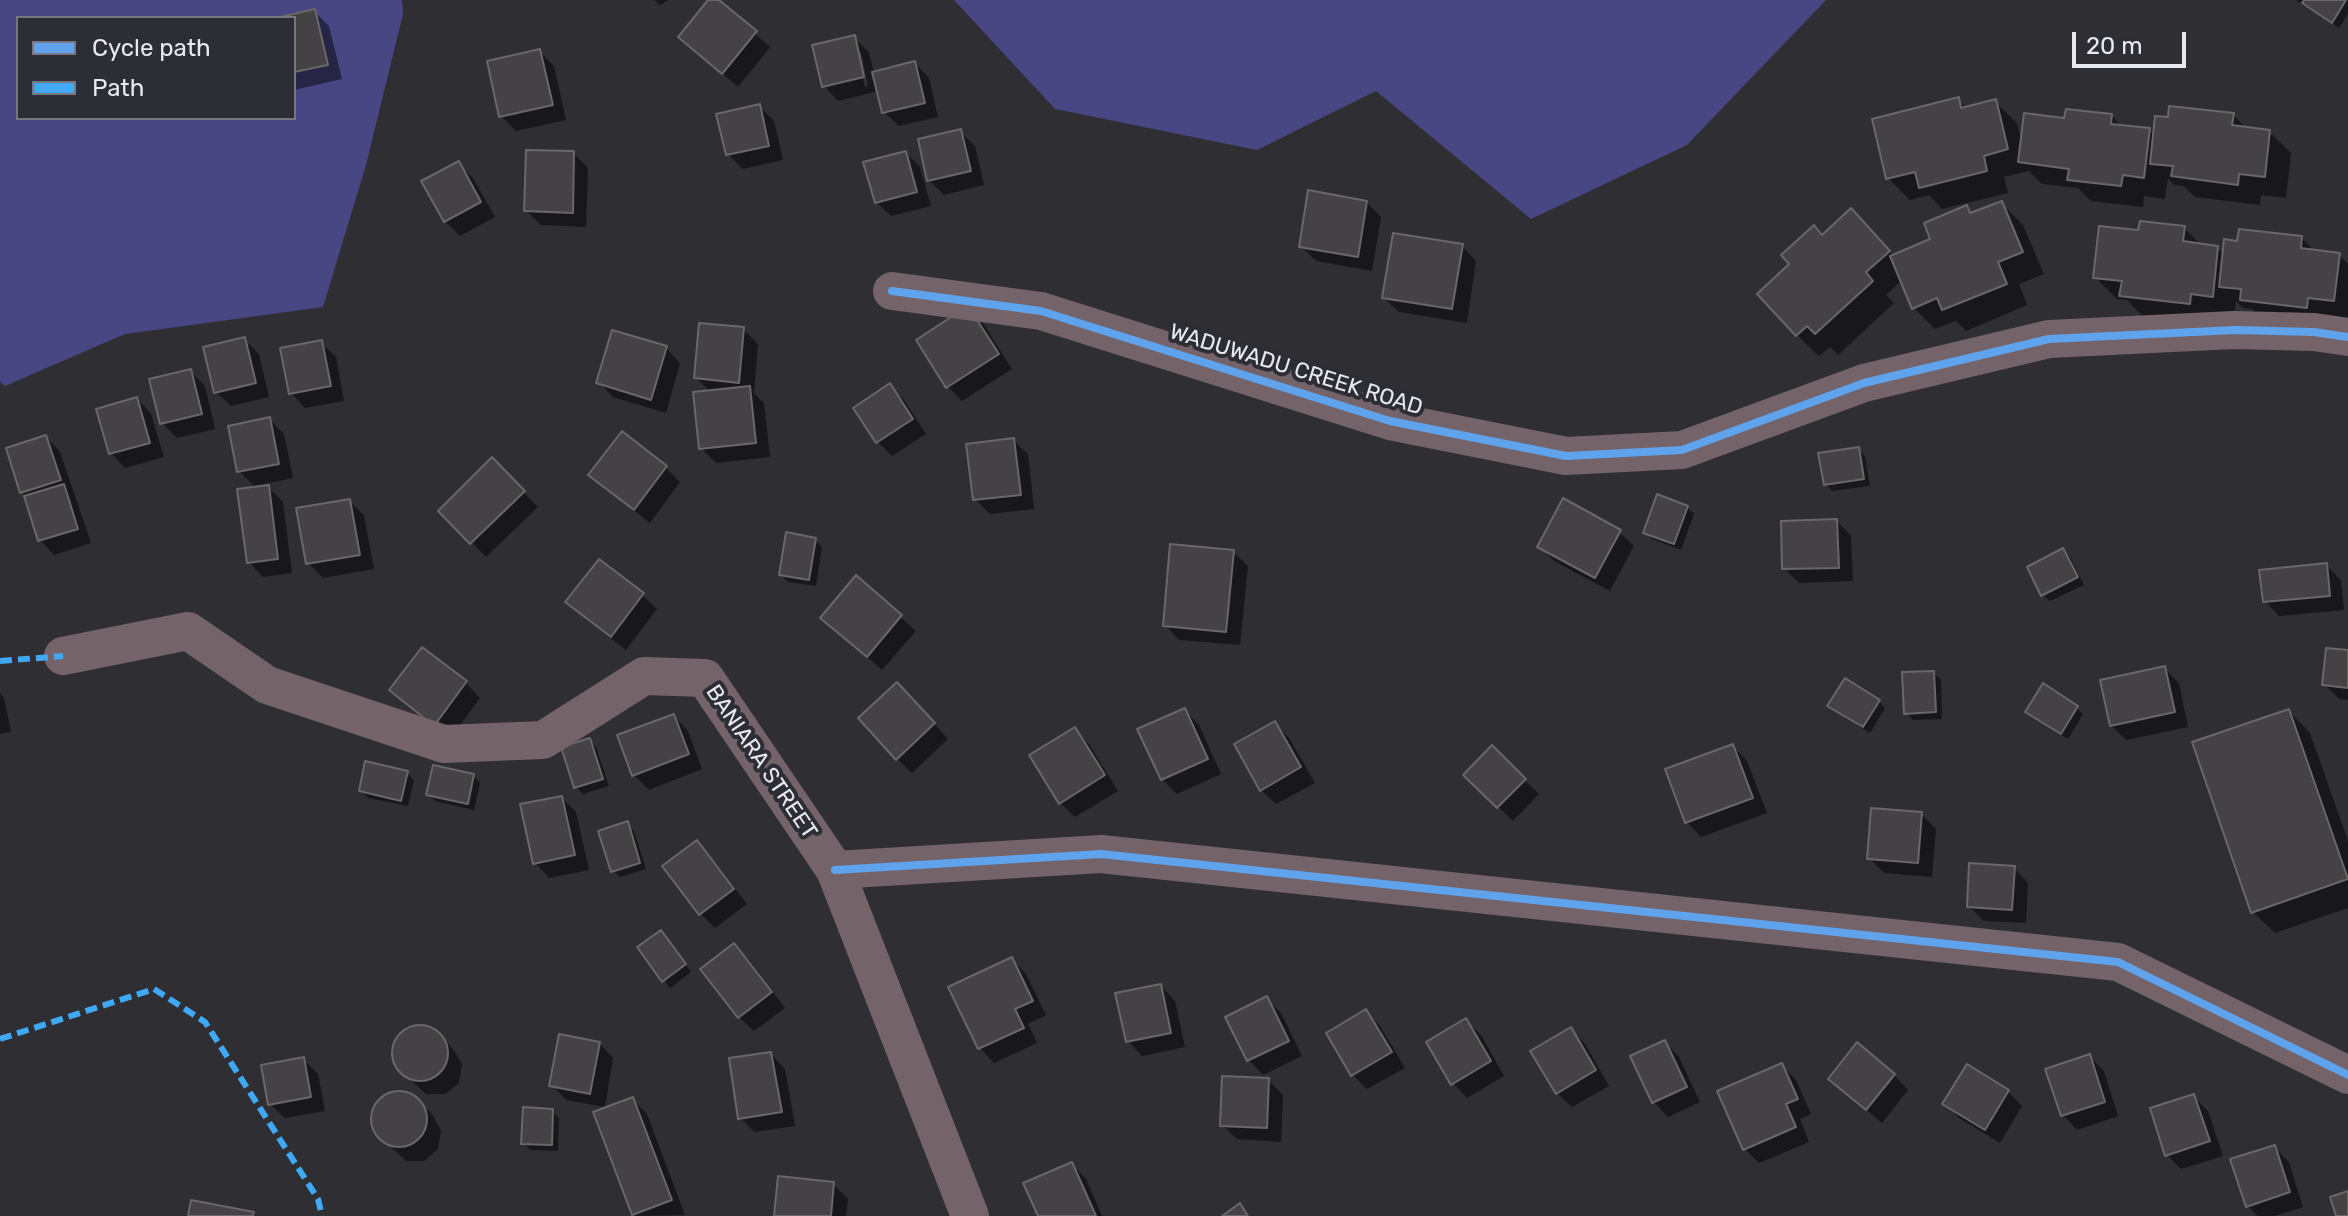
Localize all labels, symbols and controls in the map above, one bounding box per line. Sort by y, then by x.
legend [16,16,296,120]
scale bar [2076,16,2190,66]
text: 20 m [2086,32,2143,60]
text: Cycle path [92,34,211,62]
text: Path [92,74,144,102]
street label: WADUWADU CREEK ROAD [1166,319,1426,421]
street label: BANIARA STREET [700,680,822,844]

